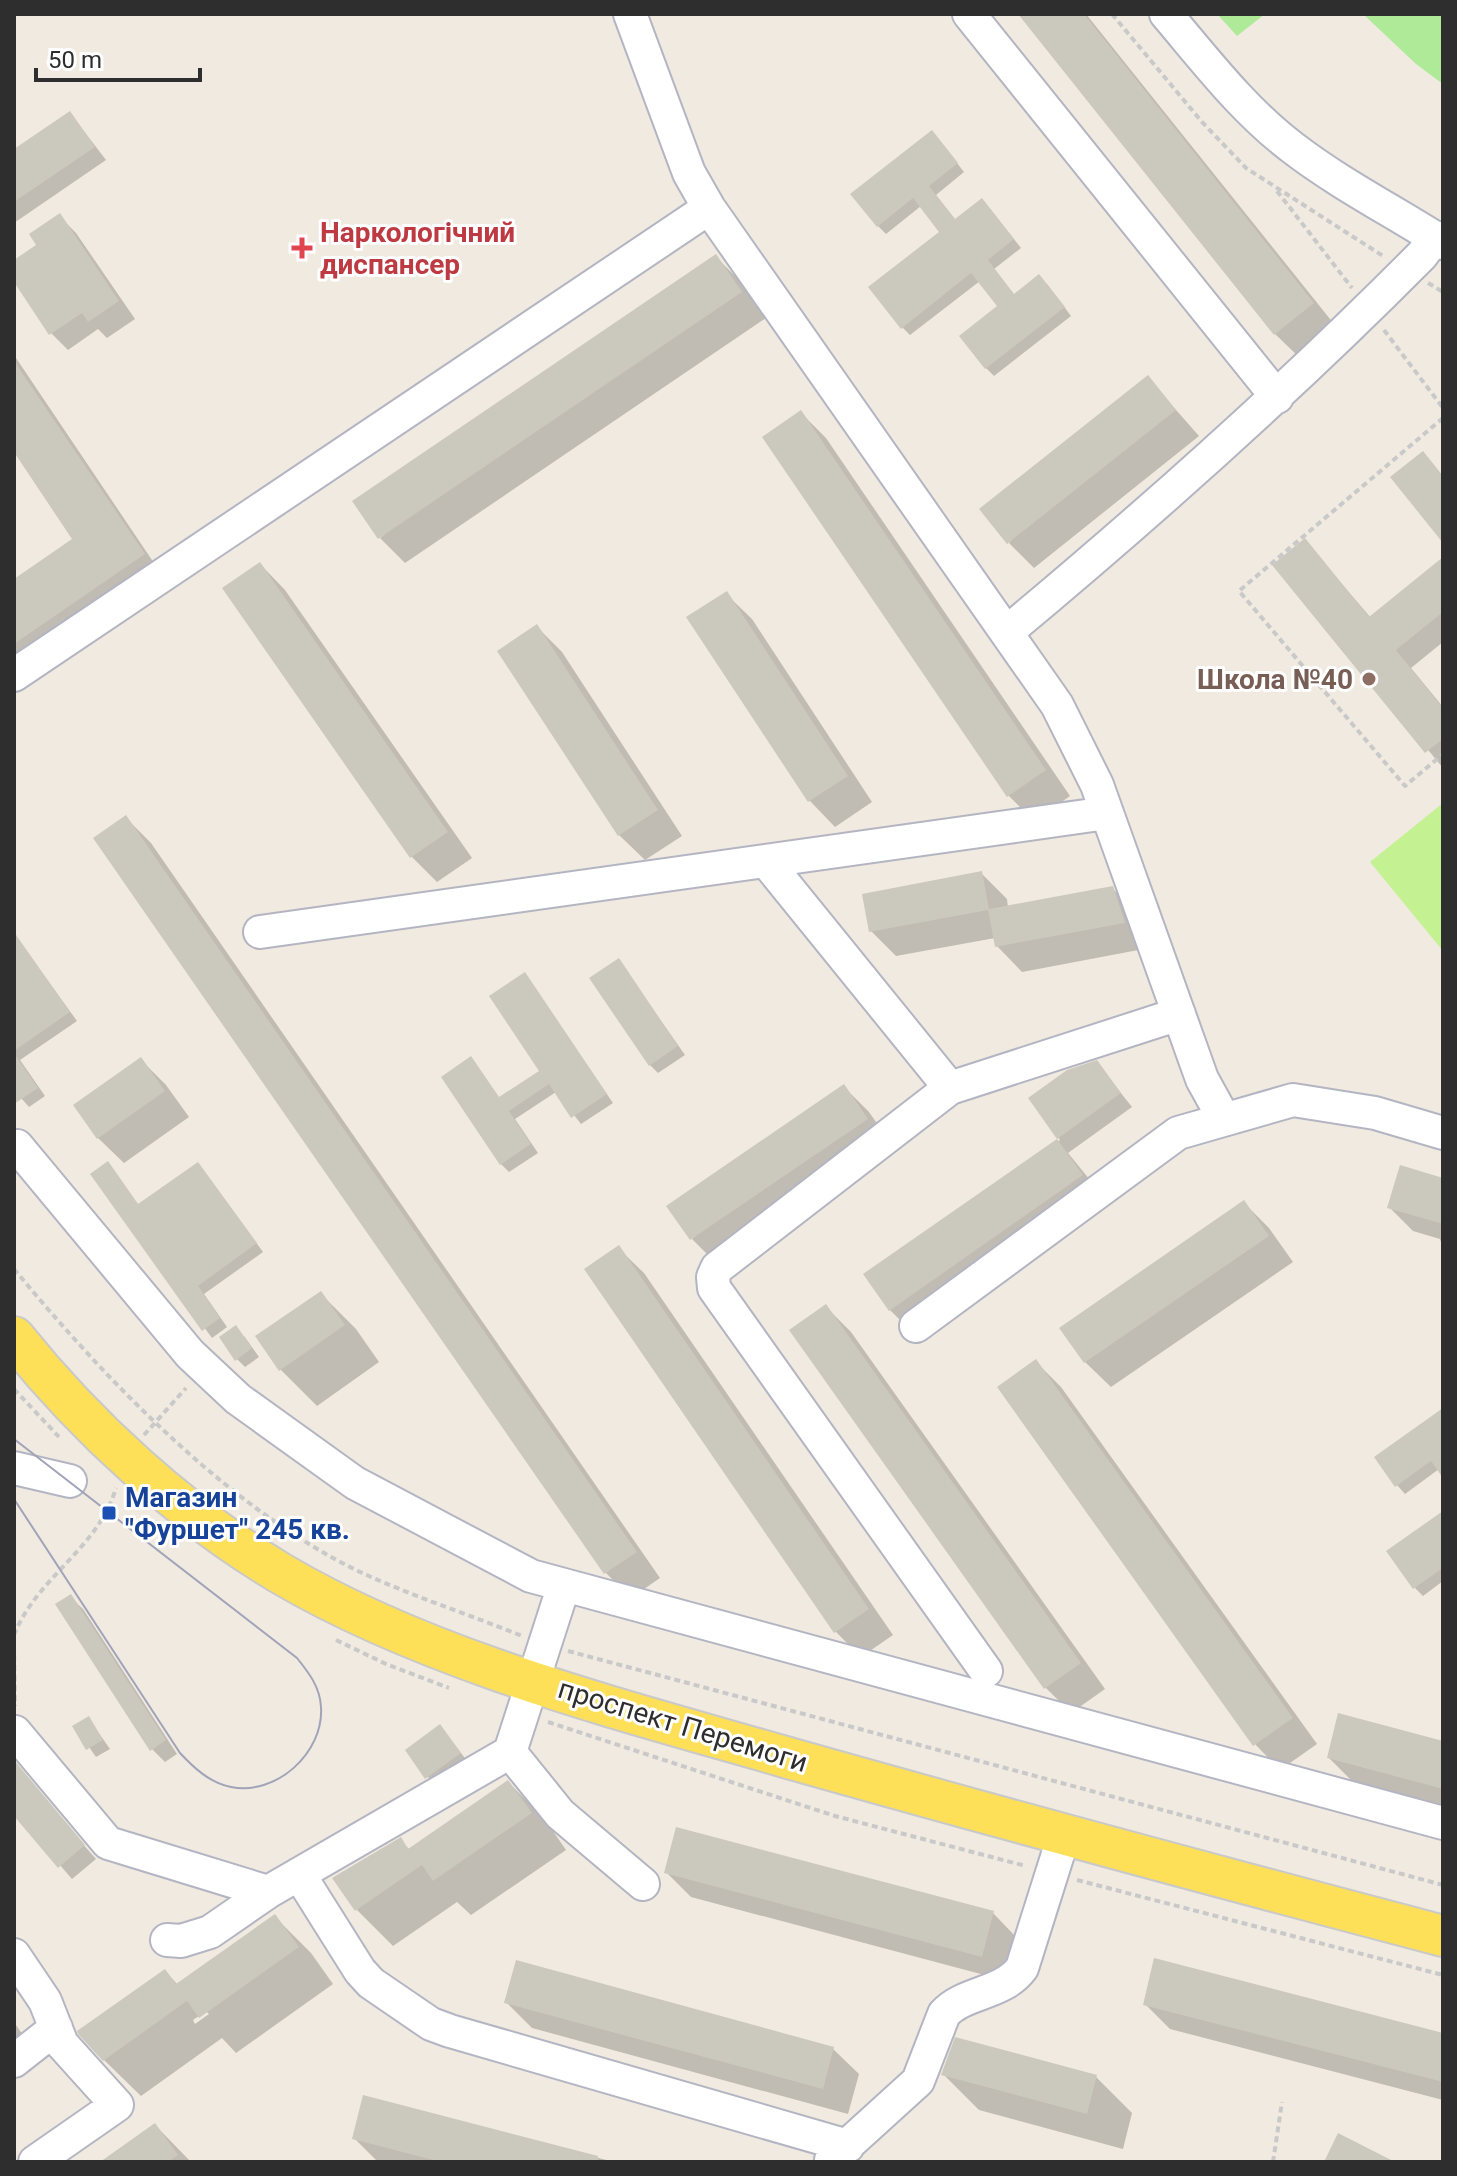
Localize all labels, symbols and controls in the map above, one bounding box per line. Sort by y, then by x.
scale bar [36,32,200,82]
text: 50 m [48,46,102,74]
place label: Наркологічний диспансер [320,216,515,281]
marker: Наркологічний диспансер [291,237,313,259]
place label: Школа №40 [1197,663,1353,696]
marker: Школа №40 [1360,670,1378,688]
place label: Магазин "Фуршет" 245 кв. [125,1481,350,1546]
marker: Магазин "Фуршет" 245 кв. [100,1504,118,1522]
street label: проспект Перемоги [554,1672,812,1779]

